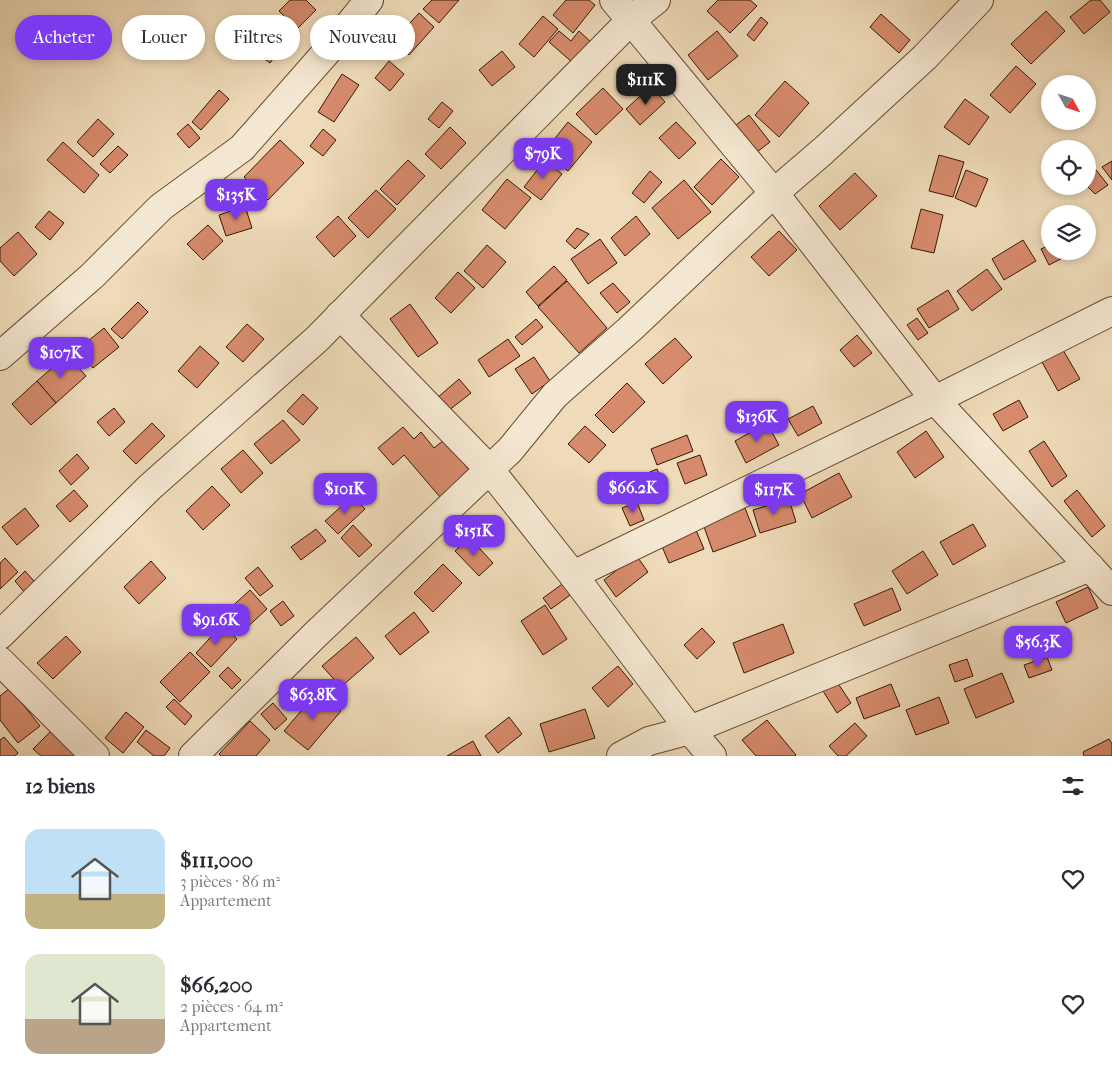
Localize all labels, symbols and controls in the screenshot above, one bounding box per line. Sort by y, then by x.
chip: Acheter [15,15,112,60]
chip: Louer [122,15,205,60]
chip: Filtres [215,15,300,60]
chip: Nouveau [310,15,415,60]
pin: $111K [611,64,681,106]
text: $111K [627,70,665,89]
north arrow [1041,75,1096,130]
map controls [1041,75,1096,260]
pin: $79K [513,138,573,180]
button: locate [1041,140,1096,195]
text: $79K [525,144,561,163]
pin: $135K [201,178,271,221]
text: $135K [216,185,256,204]
button: layers [1041,205,1096,260]
pin: $107K [26,336,96,379]
text: $107K [40,343,82,362]
pin: $136K [722,400,792,443]
text: $136K [736,407,778,426]
pin: $101K [310,472,380,515]
pin: $66.2K [592,472,674,514]
pin: $117K [739,474,809,516]
text: $66.2K [608,478,658,497]
text: $101K [325,479,365,498]
text: $117K [754,480,794,499]
pin: $151K [439,514,509,557]
text: $151K [455,521,493,540]
pin: $91.6K [175,604,257,646]
text: $91.6K [193,610,239,629]
pin: $56.3K [997,626,1079,668]
text: $56.3K [1015,632,1061,651]
pin: $63.8K [272,678,354,721]
text: $63.8K [290,685,336,704]
icon: filters [1059,772,1087,800]
text: 12 biens [25,774,95,798]
text: $111,000 [180,848,253,872]
icon: home [65,849,125,909]
icon: heart [1059,865,1087,893]
text: 3 pièces · 86 m² [180,872,280,891]
text: Appartement [180,891,272,910]
text: $66,200 [180,973,253,997]
icon: home [65,974,125,1034]
icon: heart [1059,990,1087,1018]
text: 2 pièces · 64 m² [180,997,283,1016]
text: Appartement [180,1016,272,1035]

